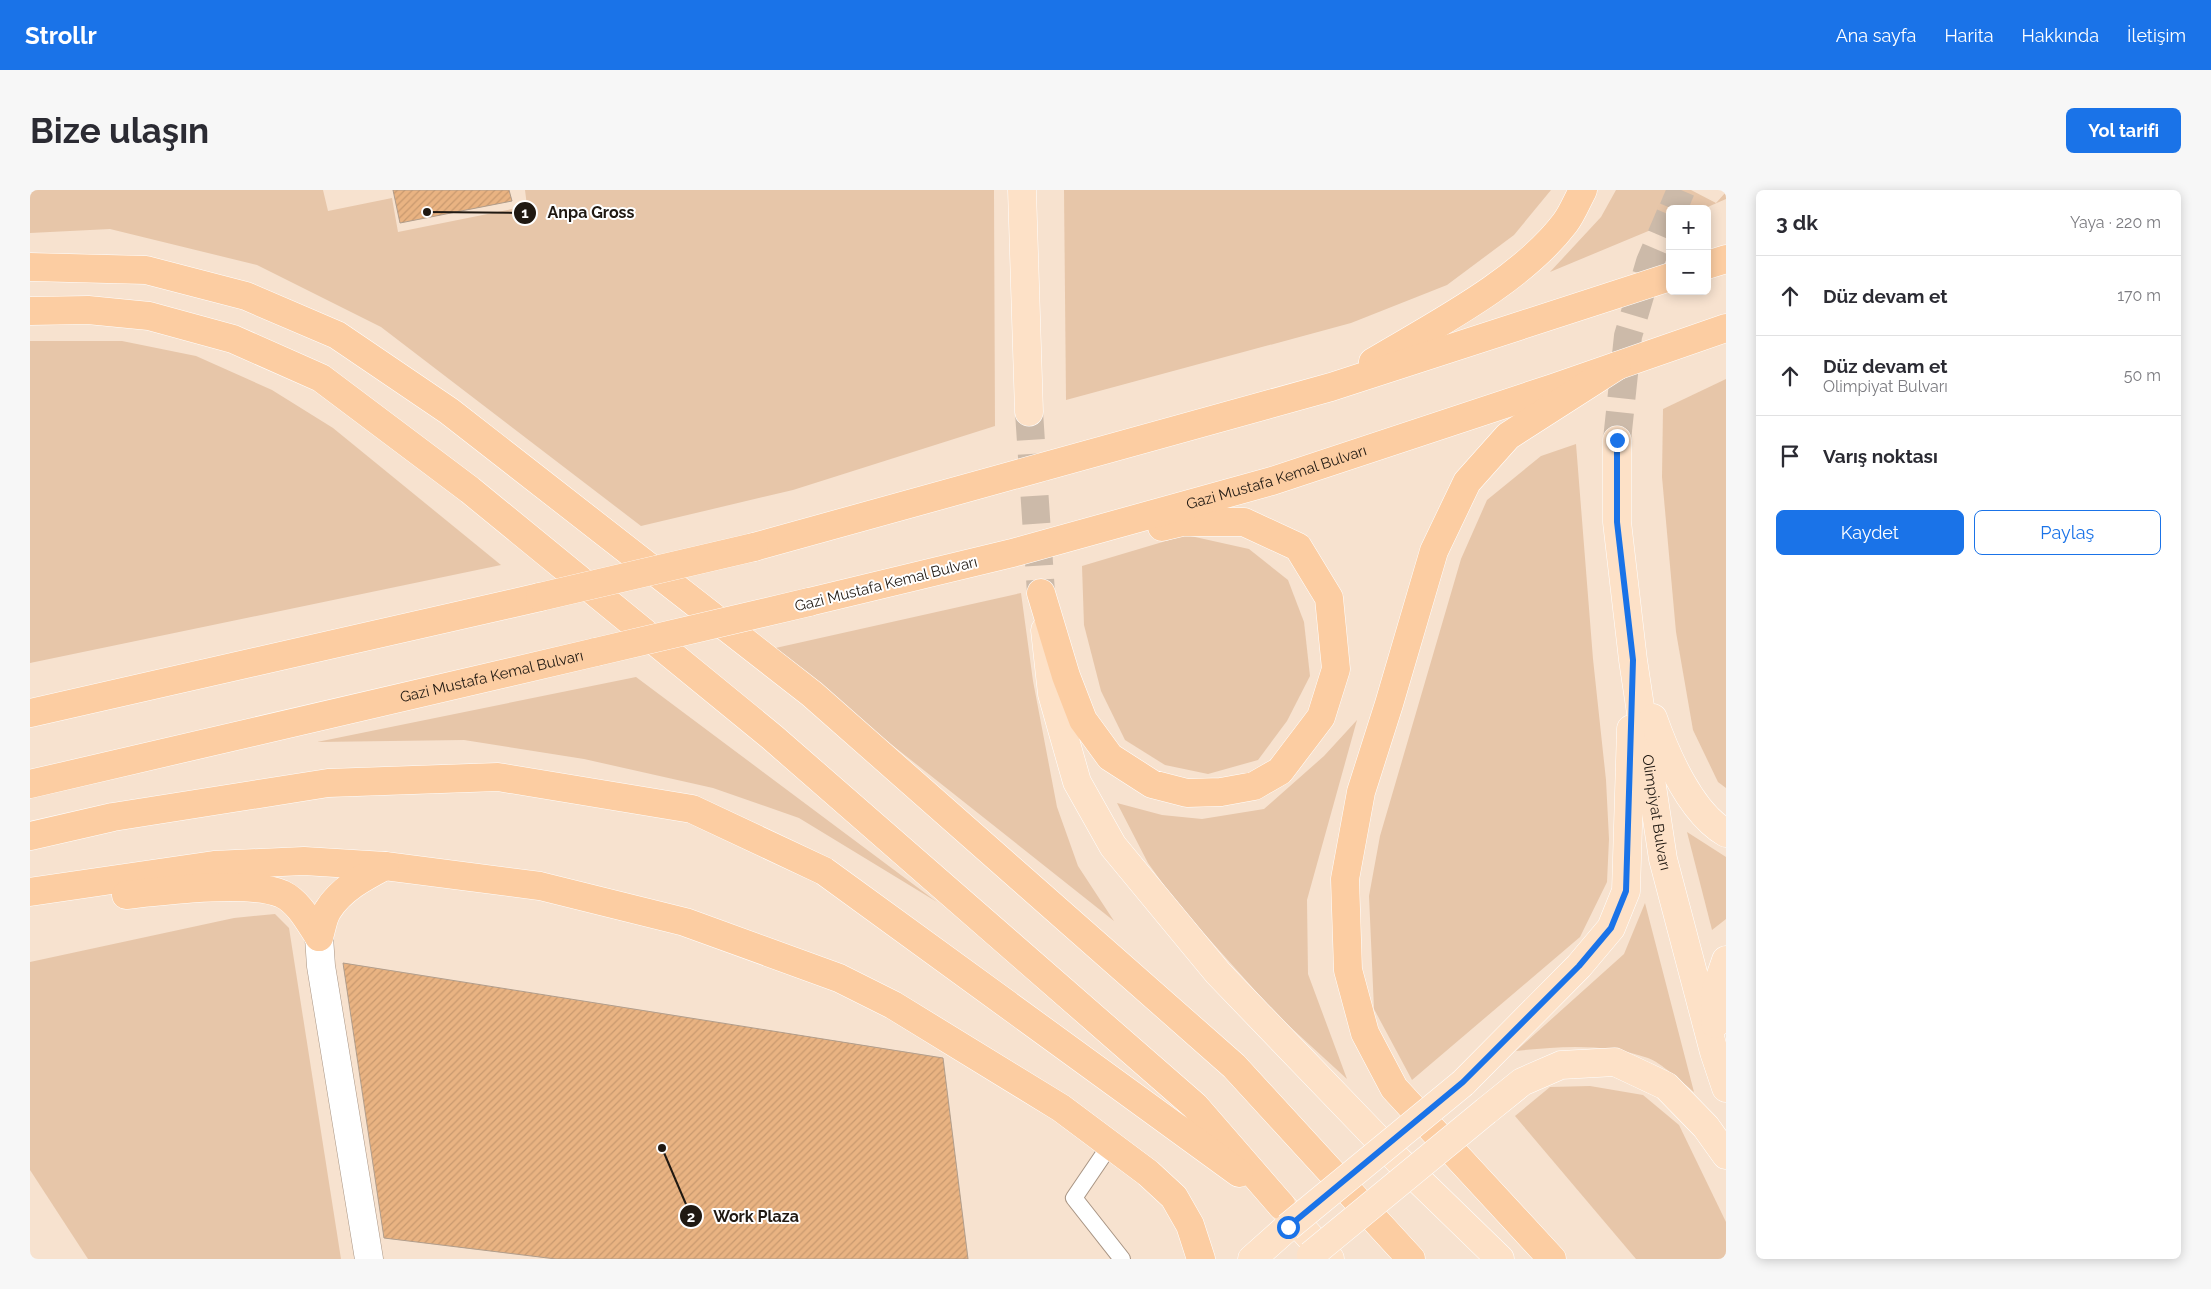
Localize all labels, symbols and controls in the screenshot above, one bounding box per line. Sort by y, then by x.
text: Strollr [25,21,97,50]
text: Ana sayfa [1836,25,1916,46]
text: Harita [1944,25,1994,46]
text: Hakkında [2022,25,2099,46]
text: İletişim [2127,25,2186,46]
button: Yol tarifi [2066,108,2181,153]
text: Bize ulaşın [30,110,209,151]
callout: Anpa Gross [513,197,644,228]
text: Anpa Gross [548,203,634,222]
text: 1 [521,204,529,222]
map controls [1666,205,1711,295]
button: + [1666,205,1711,250]
text: 3 dk [1776,210,1818,235]
text: Yaya · 220 m [2070,213,2161,232]
button: − [1666,250,1711,295]
icon: ahead [1776,282,1804,310]
text: Düz devam et [1823,285,1948,307]
text: 170 m [2117,286,2161,305]
text: Düz devam et [1823,355,1948,377]
icon: ahead [1776,362,1804,390]
text: 50 m [2124,366,2161,385]
text: Olimpiyat Bulvarı [1823,377,1948,396]
route end [1606,429,1629,452]
street label: Gazi Mustafa Kemal Bulvarı [1184,441,1369,513]
icon: arrive [1776,442,1804,470]
text: Varış noktası [1823,445,1938,467]
button: Kaydet [1776,510,1964,555]
button: Paylaş [1974,510,2161,555]
street label: Gazi Mustafa Kemal Bulvarı [793,553,979,615]
street label: Gazi Mustafa Kemal Bulvarı [398,646,585,706]
street label: Olimpiyat Bulvarı [1638,753,1675,872]
callout: Work Plaza [678,1201,809,1232]
text: Work Plaza [713,1207,799,1226]
text: 2 [687,1208,695,1226]
route start [1277,1216,1300,1239]

